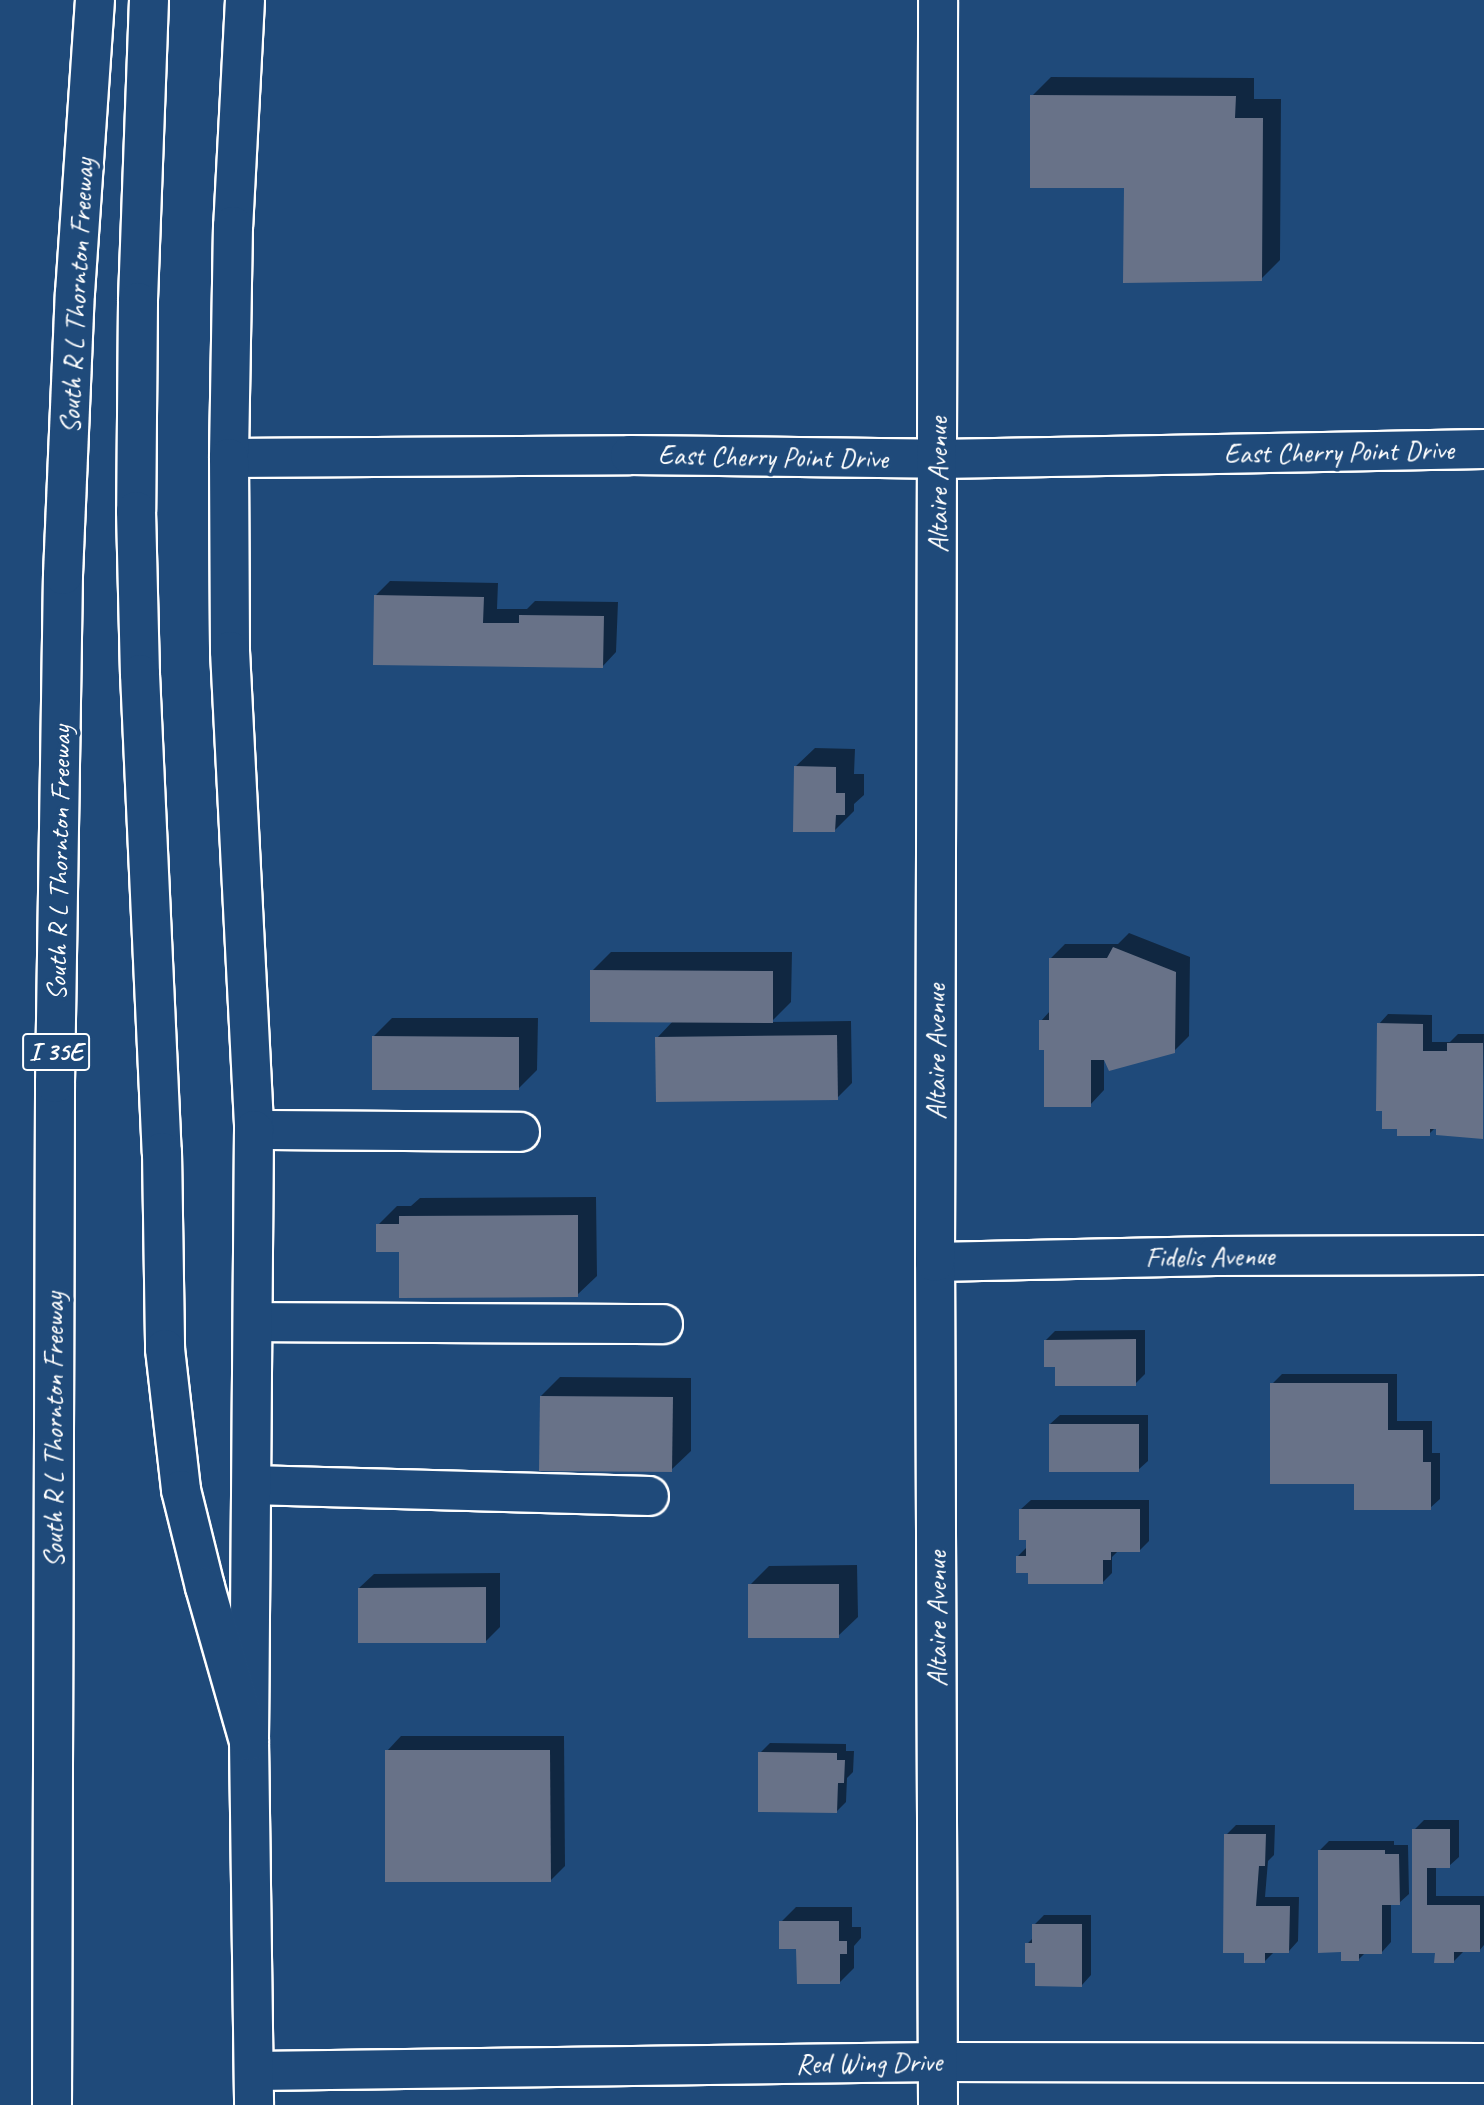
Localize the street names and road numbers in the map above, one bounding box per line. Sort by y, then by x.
street label: South R L Thornton Freeway [53,157,101,435]
street label: Altaire Avenue [921,417,955,553]
street label: East Cherry Point Drive [1223,433,1455,471]
street label: East Cherry Point Drive [657,438,889,476]
street label: South R L Thornton Freeway [40,724,78,1002]
street label: Altaire Avenue [919,984,953,1120]
road number: I 35E [21,1030,91,1074]
street label: Fidelis Avenue [1145,1239,1275,1275]
street label: South R L Thornton Freeway [37,1292,71,1568]
street label: Altaire Avenue [920,1551,954,1687]
street label: Red Wing Drive [795,2045,943,2081]

